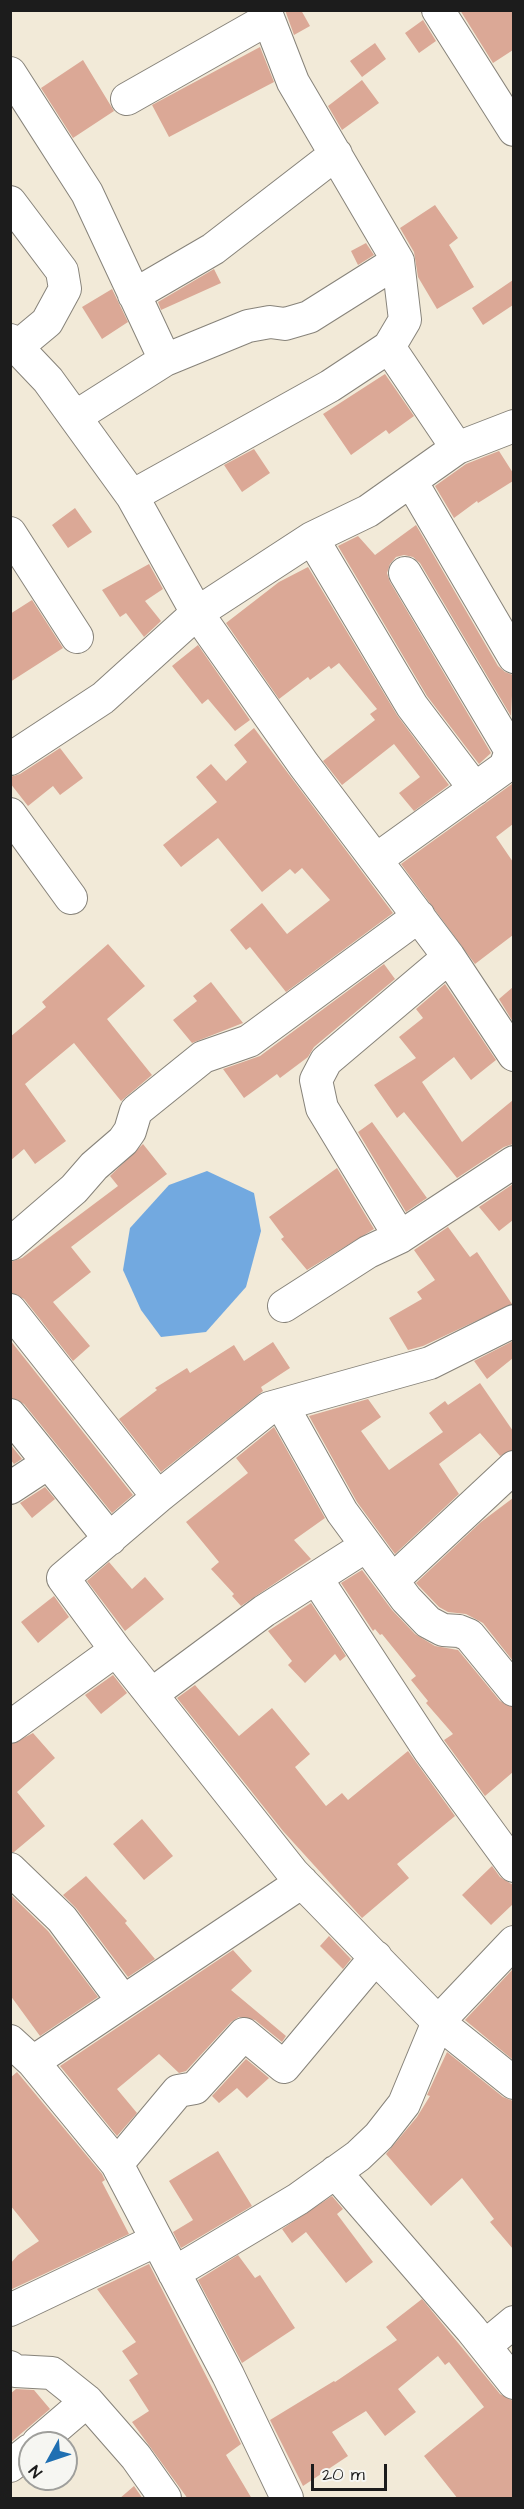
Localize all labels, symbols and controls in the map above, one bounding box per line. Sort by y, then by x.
north arrow [18,2431,78,2491]
scale bar [314,2452,390,2490]
text: N [24,2460,47,2482]
text: 20 m [322,2462,365,2487]

